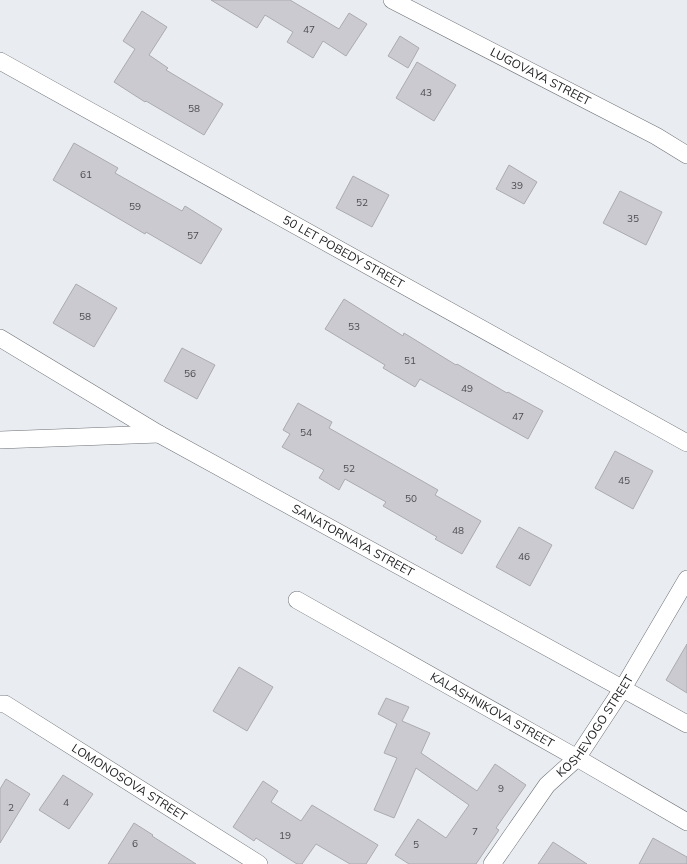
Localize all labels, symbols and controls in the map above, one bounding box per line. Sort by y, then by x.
house number: 47 [303,23,315,36]
street label: LUGOVAYA STREET [488,44,594,109]
house number: 43 [420,86,432,99]
house number: 58 [188,102,200,115]
house number: 61 [80,168,92,181]
house number: 39 [511,179,523,192]
house number: 52 [356,196,368,209]
house number: 59 [129,200,141,213]
street label: 50 LET POBEDY STREET [280,212,408,292]
house number: 35 [627,212,639,225]
house number: 57 [187,229,199,242]
house number: 58 [79,310,91,323]
house number: 53 [348,320,360,333]
house number: 51 [404,354,416,367]
house number: 56 [184,367,196,380]
house number: 49 [461,382,473,395]
house number: 47 [512,410,524,423]
house number: 54 [300,426,312,439]
house number: 52 [343,462,355,475]
house number: 45 [618,474,630,487]
house number: 50 [405,492,417,505]
street label: SANATORNAYA STREET [290,501,418,580]
house number: 48 [452,524,464,537]
house number: 46 [518,550,530,563]
street label: KALASHNIKOVA STREET [428,669,558,751]
street label: KOSHEVOGO STREET [553,671,637,780]
street label: LOMONOSOVA STREET [69,740,191,824]
house number: 9 [498,782,504,795]
house number: 4 [63,796,69,809]
house number: 2 [8,801,14,814]
house number: 7 [472,825,478,838]
house number: 19 [279,829,291,842]
house number: 6 [132,837,138,850]
house number: 5 [413,838,419,851]

